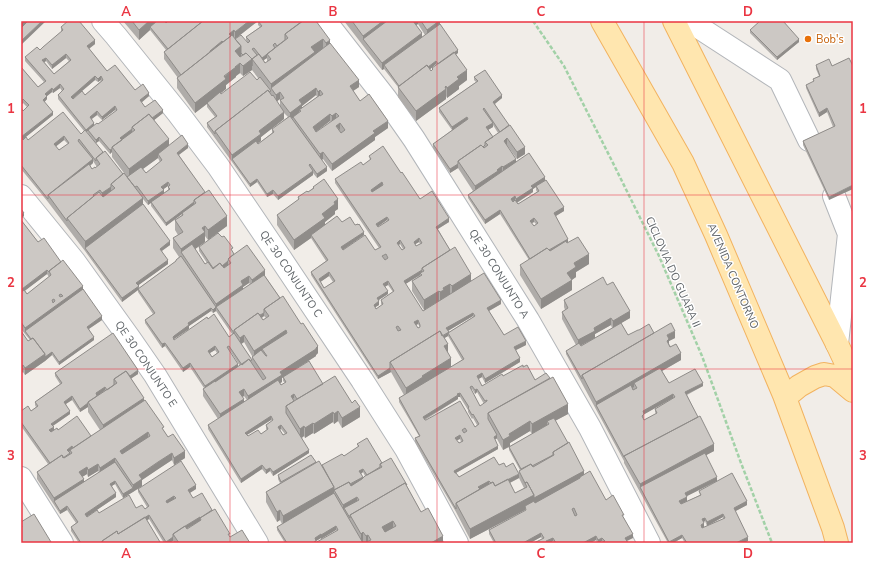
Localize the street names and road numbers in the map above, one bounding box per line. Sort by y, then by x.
street label: CICLOVIA DO GUARA II [642,214,704,330]
street label: AVENIDA CONTORNO [704,221,762,331]
street label: QE 30 CONJUNTO A [465,227,533,321]
street label: QE 30 CONJUNTO C [256,228,326,320]
street label: QE 30 CONJUNTO E [112,318,180,410]

